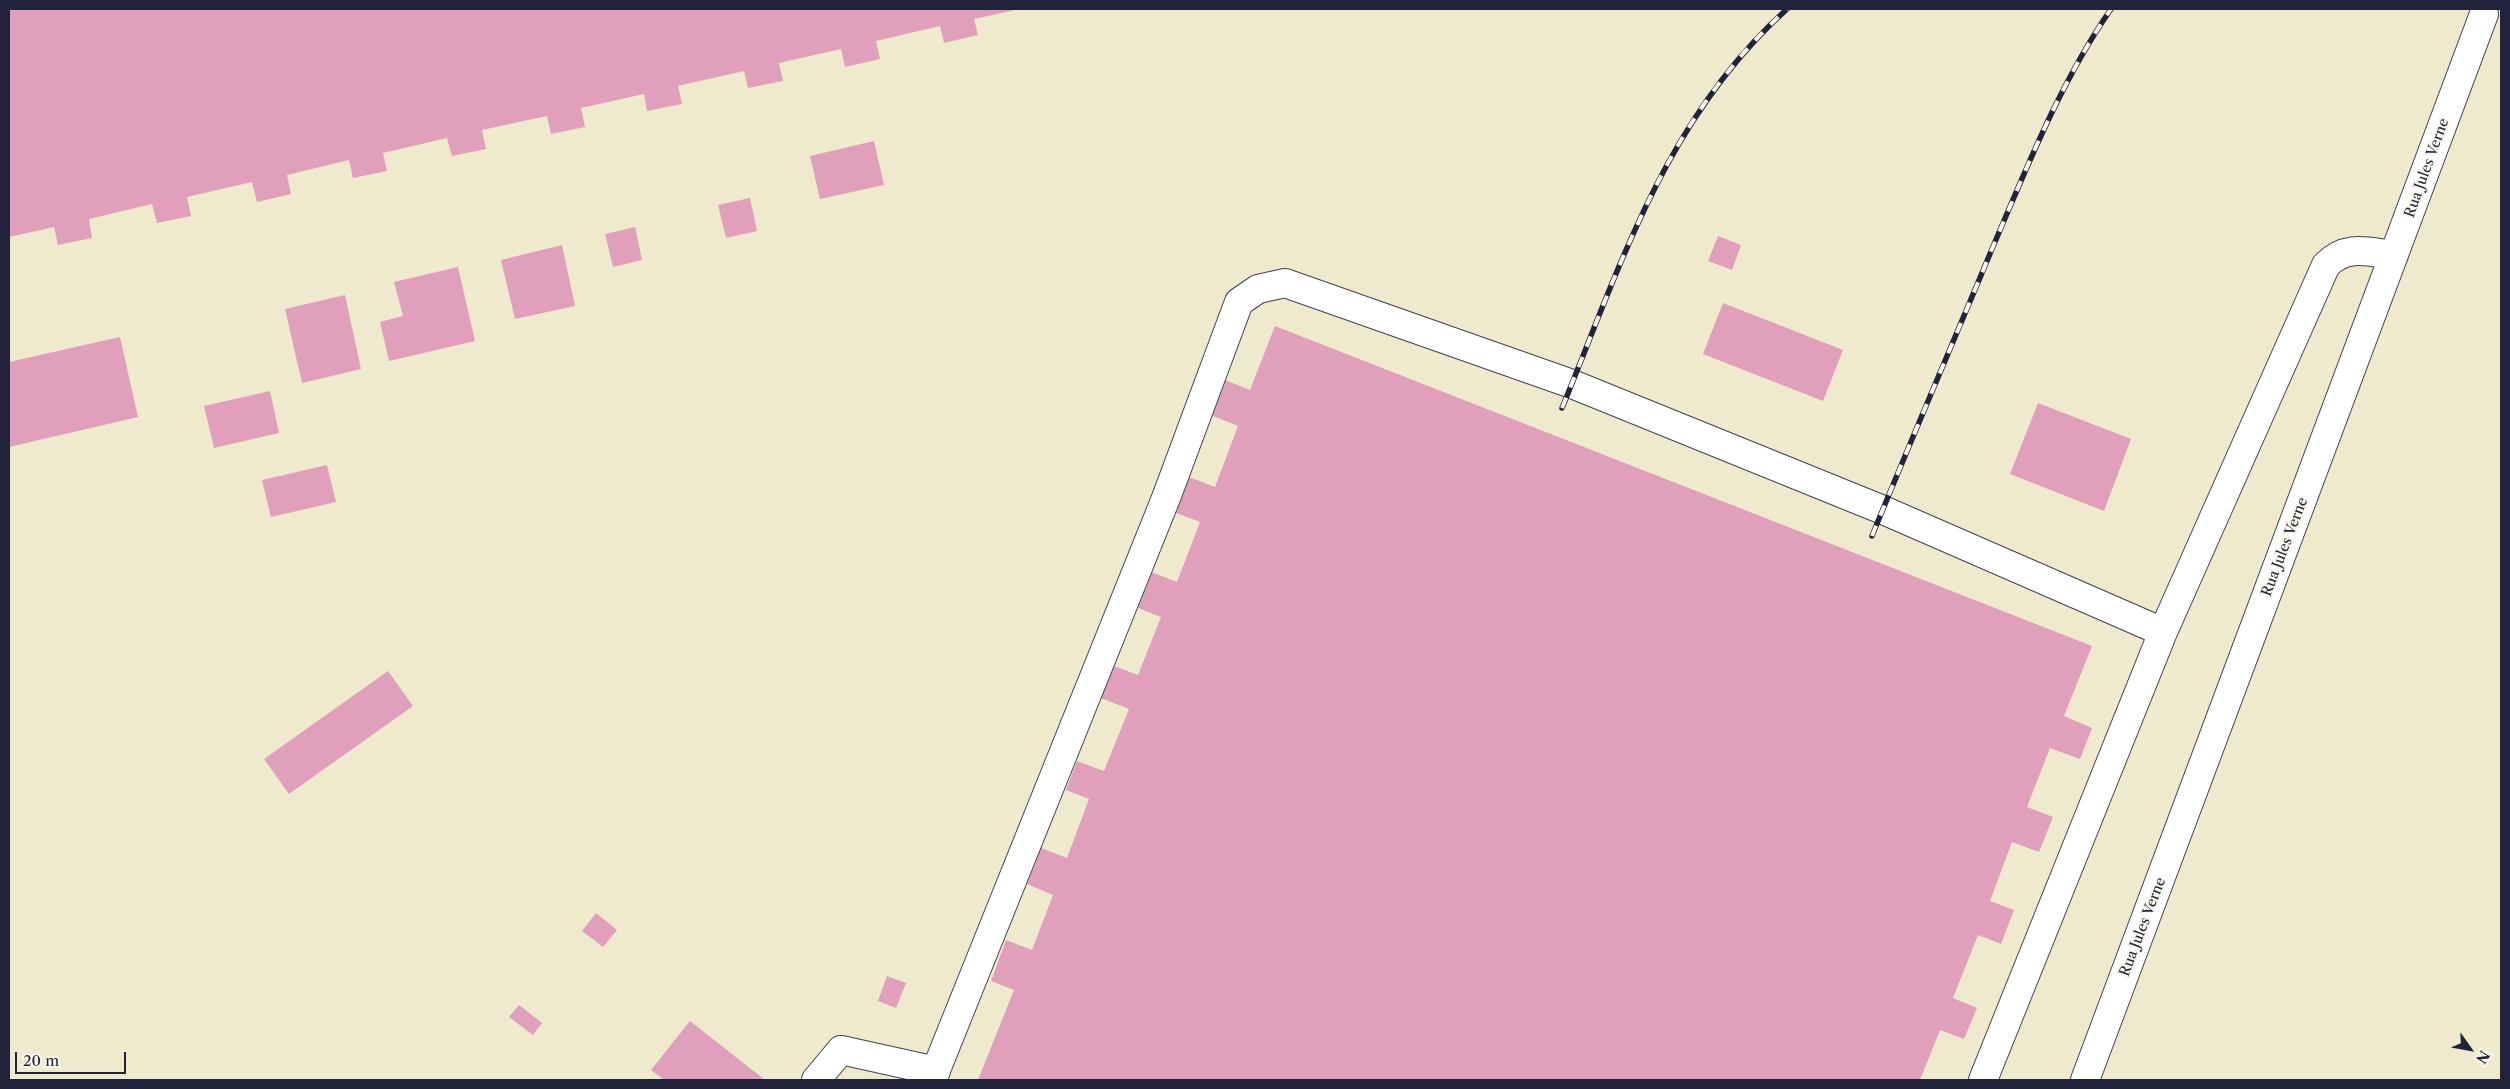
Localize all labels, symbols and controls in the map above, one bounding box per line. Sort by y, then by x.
street label: Rua Jules Verne [2401,116,2453,220]
street label: Rua Jules Verne [2258,495,2312,599]
street label: Rua Jules Verne [2116,875,2170,979]
north arrow [2445,1024,2495,1074]
scale bar [18,1042,129,1074]
text: N [2472,1047,2494,1067]
text: 20 m [23,1051,59,1070]

